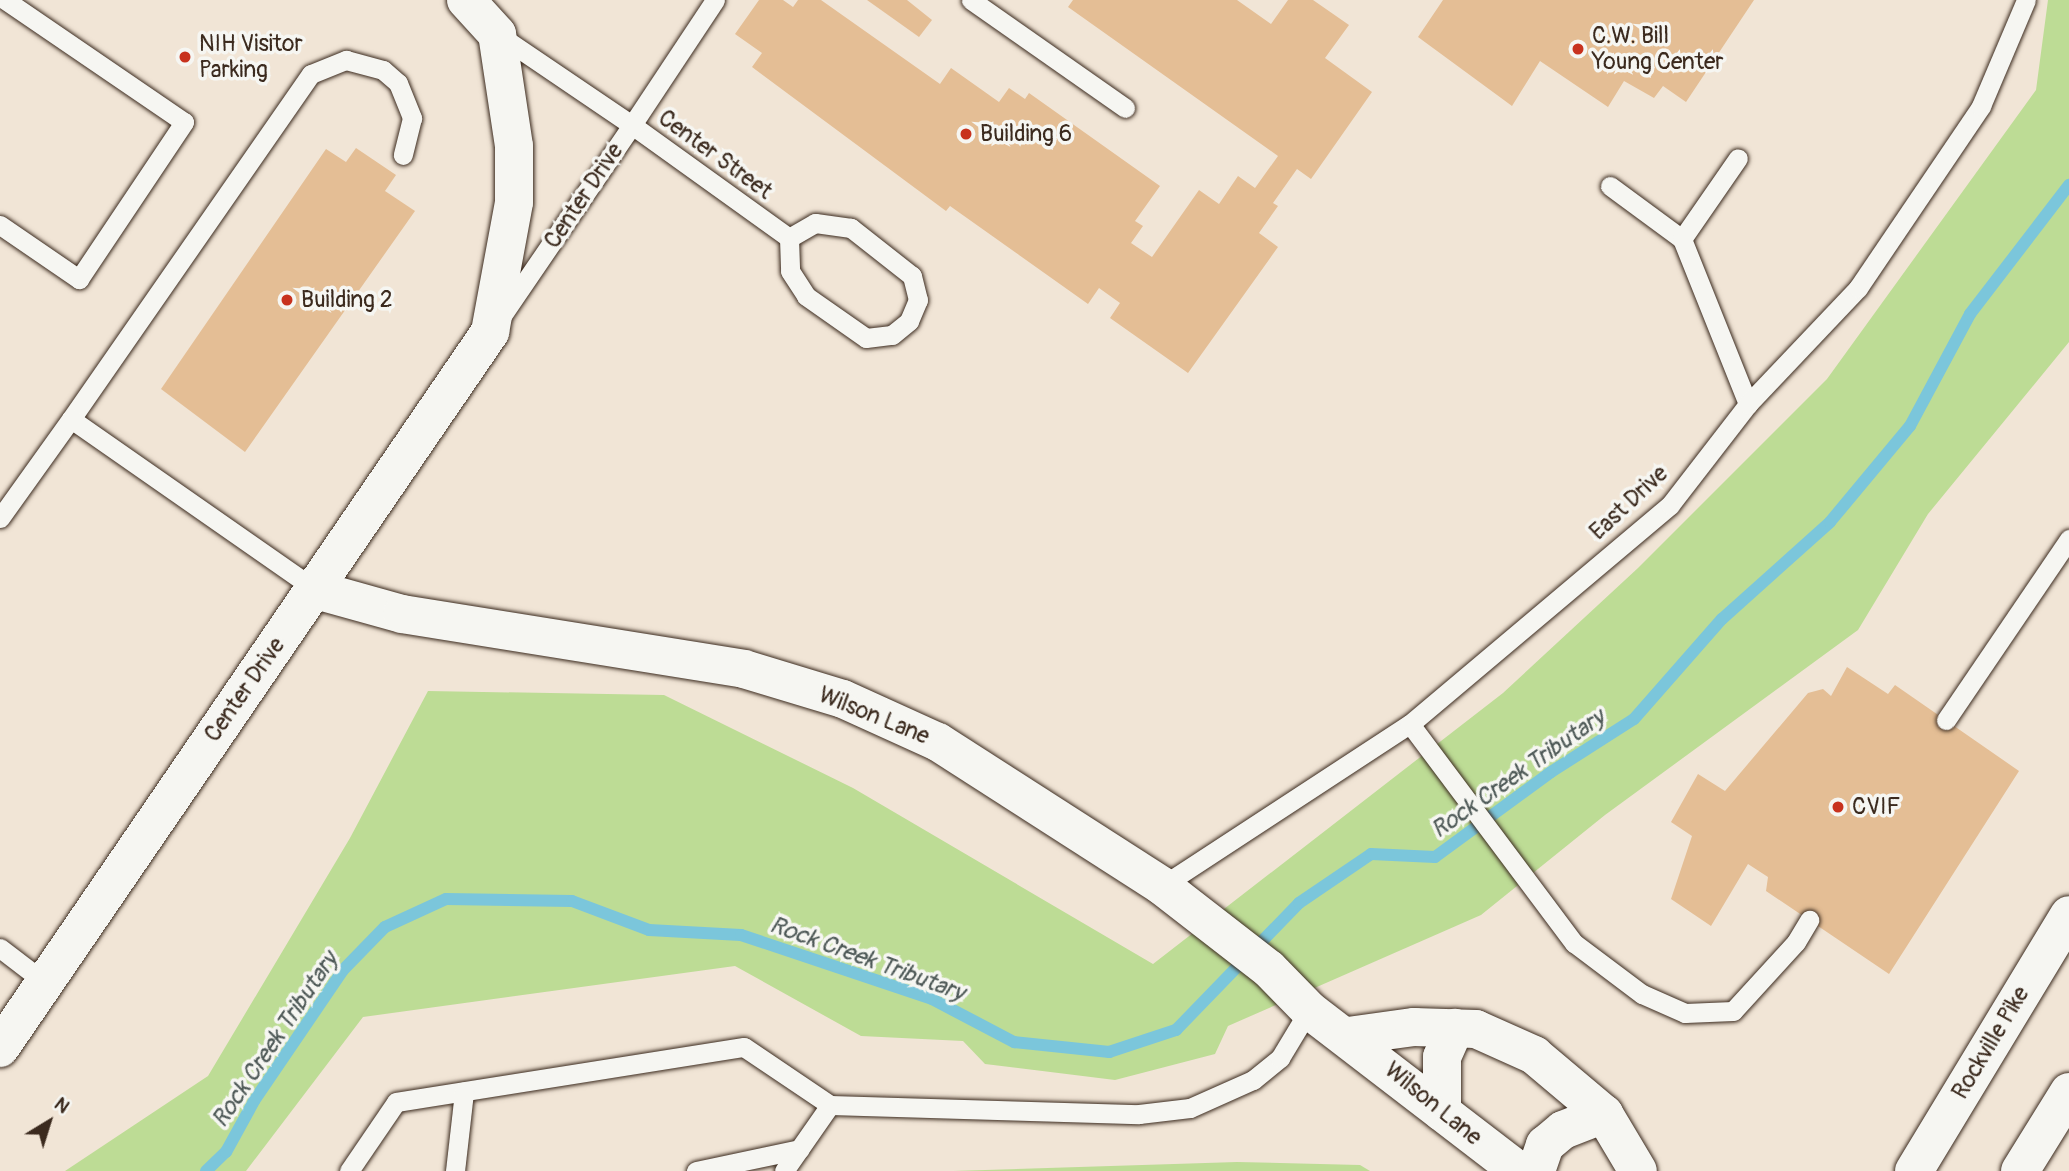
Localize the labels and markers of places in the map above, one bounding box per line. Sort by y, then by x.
place label: C.W. Bill Young Center [1592,22,1723,76]
place label: NIH Visitor Parking [199,30,303,84]
marker: C.W. Bill Young Center [1570,41,1586,57]
marker: NIH Visitor Parking [177,49,193,65]
place label: Building 6 [980,120,1072,148]
marker: Building 6 [958,126,974,142]
place label: Building 2 [301,286,393,314]
marker: Building 2 [279,292,295,308]
place label: CVIF [1852,793,1900,821]
marker: CVIF [1830,799,1846,815]

